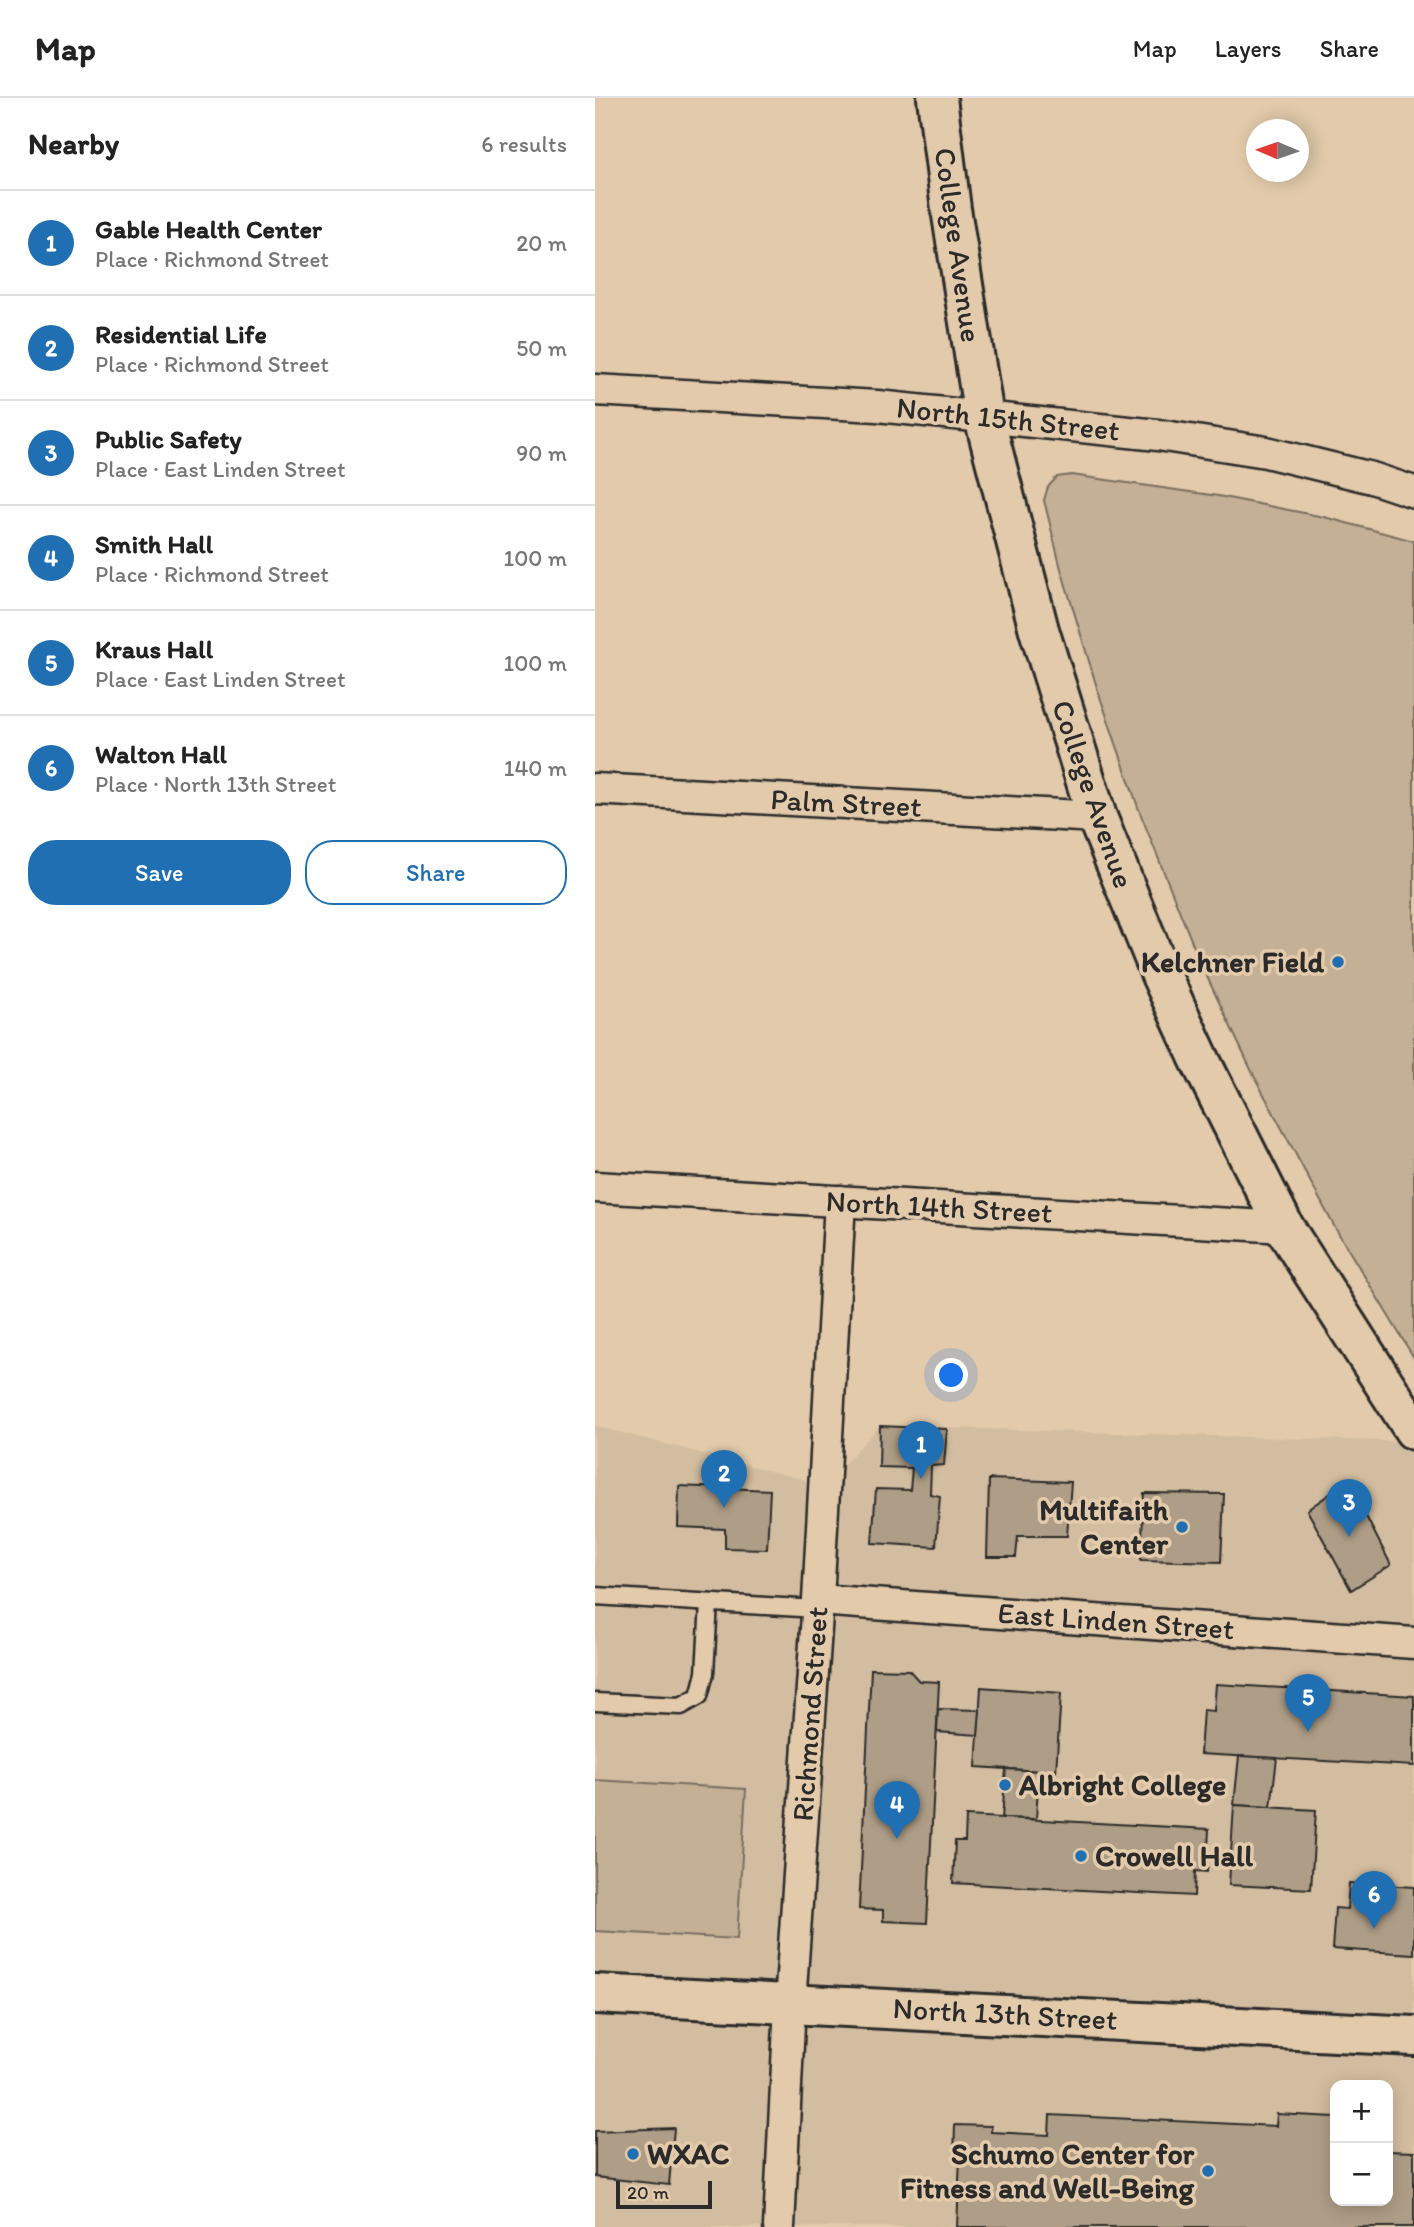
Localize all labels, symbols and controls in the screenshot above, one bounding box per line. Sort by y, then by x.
text: Map [35,29,96,68]
text: Map [1133,34,1177,63]
text: Layers [1215,34,1282,63]
text: Share [1320,34,1379,63]
north arrow [1246,119,1309,182]
text: Nearby [28,125,119,162]
text: 6 results [481,130,567,158]
street label: College Avenue [927,145,990,345]
text: Gable Health Center [95,213,322,245]
text: 1 [46,229,56,257]
text: 20 m [516,229,567,257]
text: Place · Richmond Street [95,245,329,273]
text: Residential Life [95,318,267,350]
text: 2 [45,334,57,362]
text: 50 m [516,334,567,362]
text: Place · Richmond Street [95,350,329,378]
street label: North 15th Street [895,388,1122,449]
text: Public Safety [95,423,242,455]
text: 3 [45,439,57,467]
text: 90 m [516,439,567,467]
text: Place · East Linden Street [95,455,346,483]
text: Smith Hall [95,528,213,560]
text: 4 [44,544,58,572]
text: 100 m [503,544,567,572]
text: Place · Richmond Street [95,560,329,588]
text: Kraus Hall [95,633,213,665]
text: 5 [45,649,57,677]
text: 100 m [503,649,567,677]
text: Place · East Linden Street [95,665,346,693]
street label: College Avenue [1044,695,1143,893]
text: Walton Hall [95,738,227,770]
text: 6 [45,754,57,782]
text: 140 m [504,754,567,782]
text: Place · North 13th Street [95,770,336,798]
street label: Palm Street [770,780,922,825]
button: Save [28,840,291,905]
button: Share [305,840,567,905]
place label: Kelchner Field [1141,943,1324,980]
marker: Kelchner Field [1330,954,1346,970]
street label: North 14th Street [825,1182,1053,1231]
your location [934,1358,968,1392]
pin: 1 [898,1421,944,1479]
pin: 2 [701,1450,747,1508]
pin: 3 [1326,1479,1372,1537]
place label: Multifaith Center [1039,1491,1169,1562]
marker: Multifaith Center [1174,1519,1190,1535]
street label: East Linden Street [997,1594,1236,1647]
street label: Richmond Street [784,1605,835,1823]
pin: 5 [1285,1674,1331,1732]
place label: Albright College [1018,1766,1226,1803]
marker: Albright College [997,1777,1013,1793]
pin: 4 [874,1781,920,1839]
place label: Crowell Hall [1095,1837,1254,1874]
marker: Crowell Hall [1073,1848,1089,1864]
pin: 6 [1351,1871,1397,1929]
street label: North 13th Street [892,1989,1118,2038]
map controls [1330,2080,1393,2206]
button: + [1330,2080,1393,2143]
place label: WXAC [647,2135,729,2172]
place label: Schumo Center for Fitness and Well-Being [900,2135,1195,2206]
button: − [1330,2143,1393,2206]
marker: WXAC [625,2146,641,2162]
marker: Schumo Center for Fitness and Well-Being [1200,2163,1216,2179]
scale bar [616,2178,712,2210]
text: 20 m [627,2181,669,2204]

